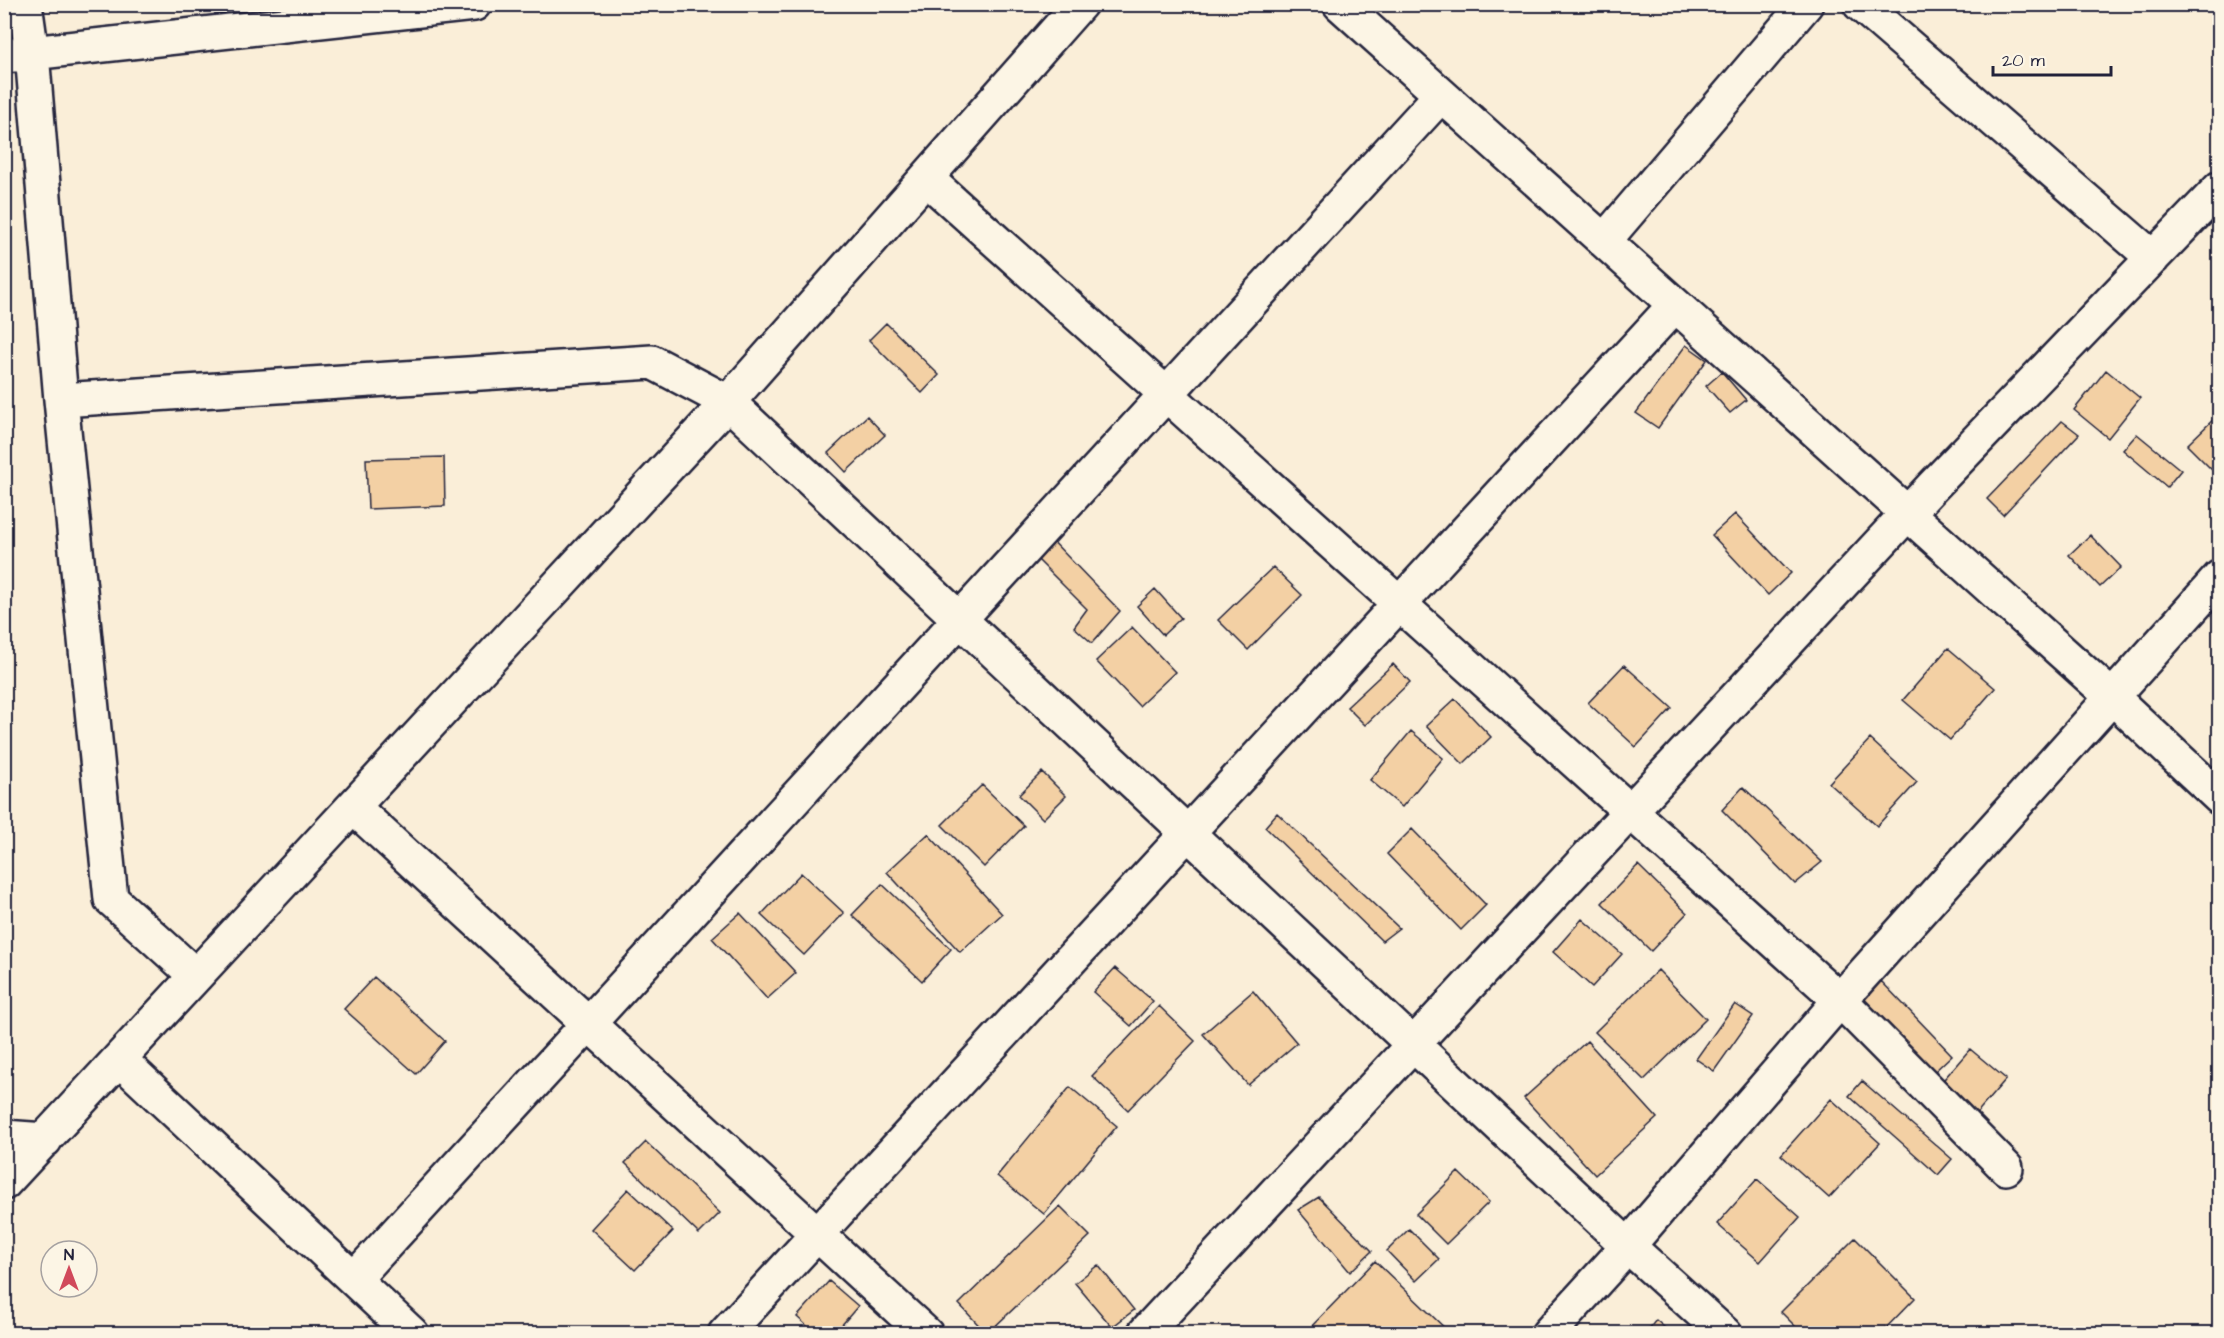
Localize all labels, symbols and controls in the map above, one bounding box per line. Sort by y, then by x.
scale bar [1993,39,2112,77]
text: 20 m [2002,48,2045,73]
north arrow [39,1239,99,1299]
text: N [64,1244,74,1266]

